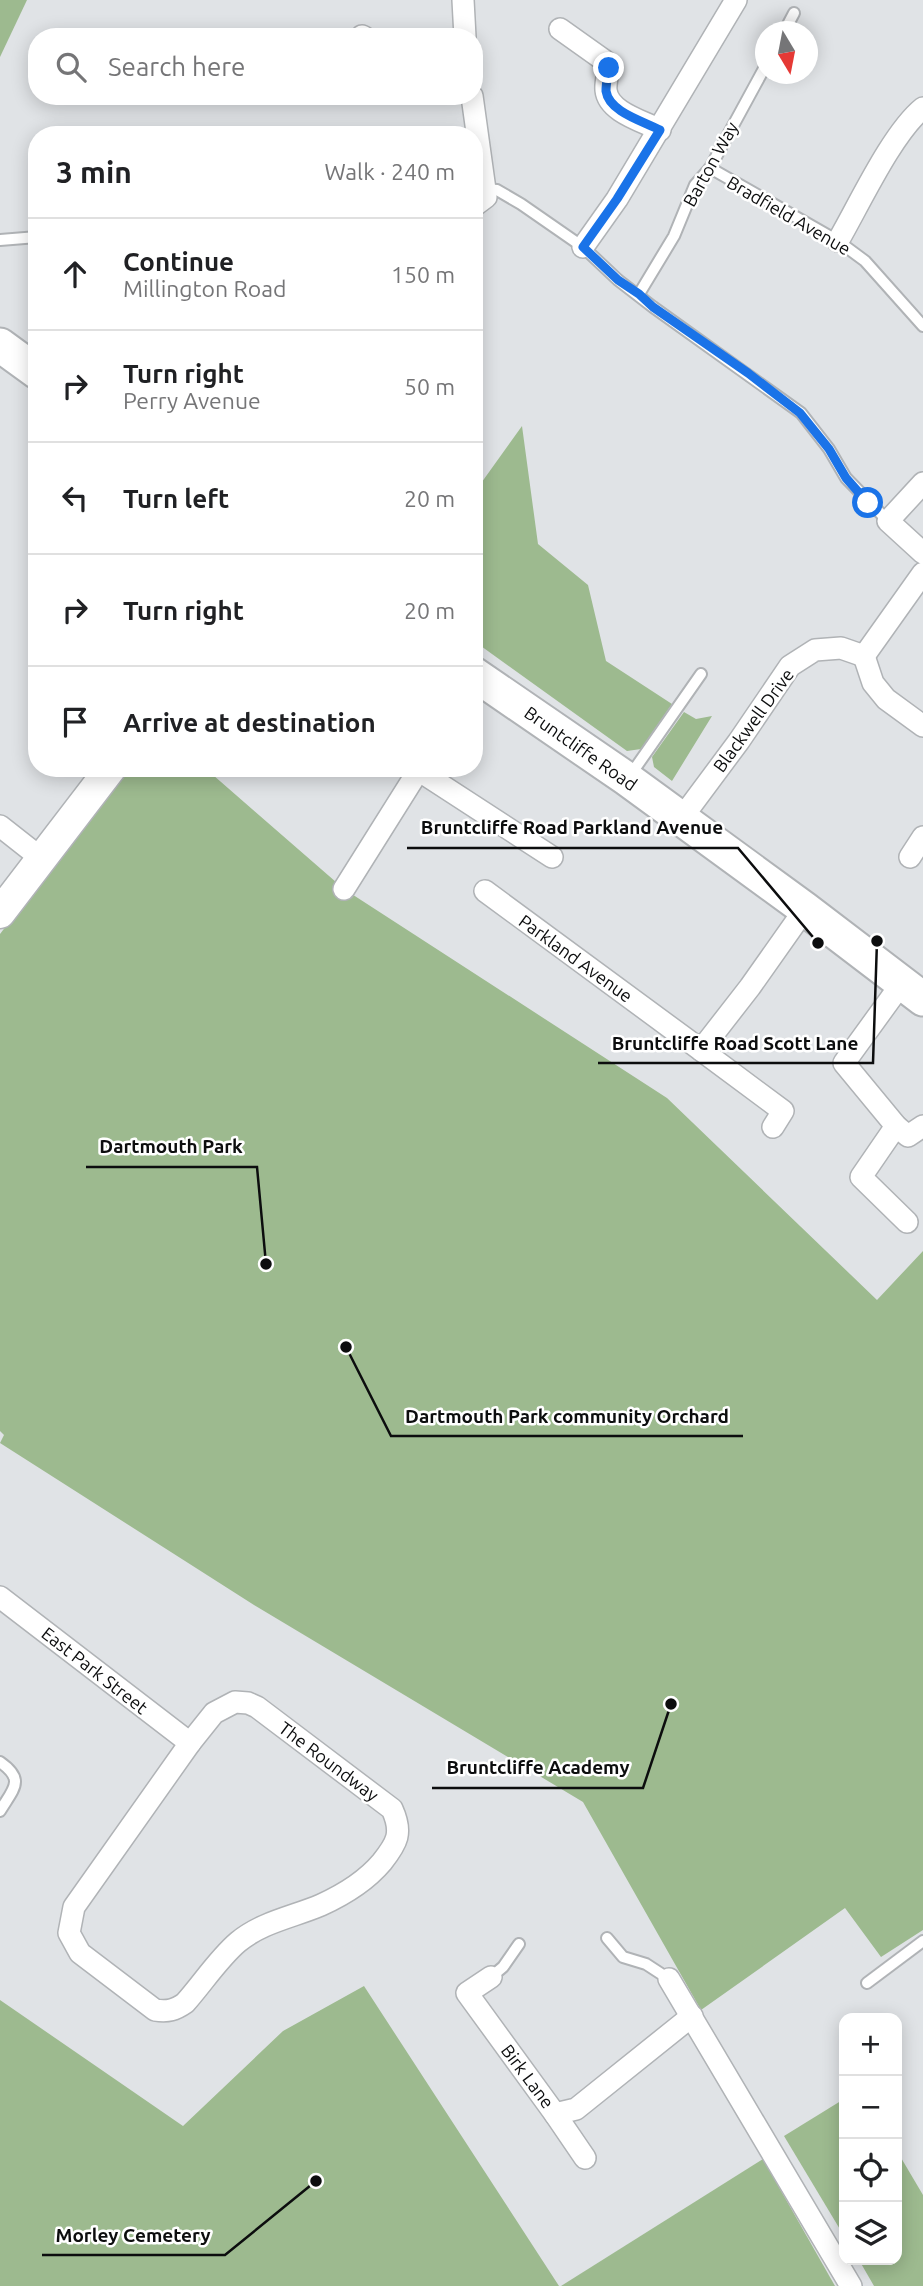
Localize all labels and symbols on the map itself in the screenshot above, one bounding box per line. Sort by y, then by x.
north arrow [755,21,818,84]
route end [593,52,624,83]
street label: Barton Way [679,118,742,210]
street label: Bradfield Avenue [724,172,854,258]
route start [852,487,883,518]
street label: Blackwell Drive [709,664,797,776]
street label: Bruntcliffe Road [521,702,641,794]
callout: Bruntcliffe Road Parkland Avenue [407,808,738,848]
text: Bruntcliffe Road Parkland Avenue [421,816,723,838]
street label: Parkland Avenue [515,910,637,1006]
callout: Bruntcliffe Road Scott Lane [598,1023,873,1063]
text: Bruntcliffe Road Scott Lane [612,1032,858,1054]
callout: Dartmouth Park [86,1127,257,1167]
text: Dartmouth Park [99,1135,243,1157]
callout: Dartmouth Park community Orchard [391,1396,743,1436]
text: Dartmouth Park community Orchard [405,1405,729,1427]
street label: East Park Street [38,1623,152,1717]
street label: The Roundway [275,1717,383,1805]
callout: Bruntcliffe Academy [432,1748,643,1788]
text: Bruntcliffe Academy [446,1756,630,1778]
street label: Birk Lane [498,2040,558,2112]
callout: Morley Cemetery [42,2215,225,2255]
text: Morley Cemetery [56,2224,210,2246]

